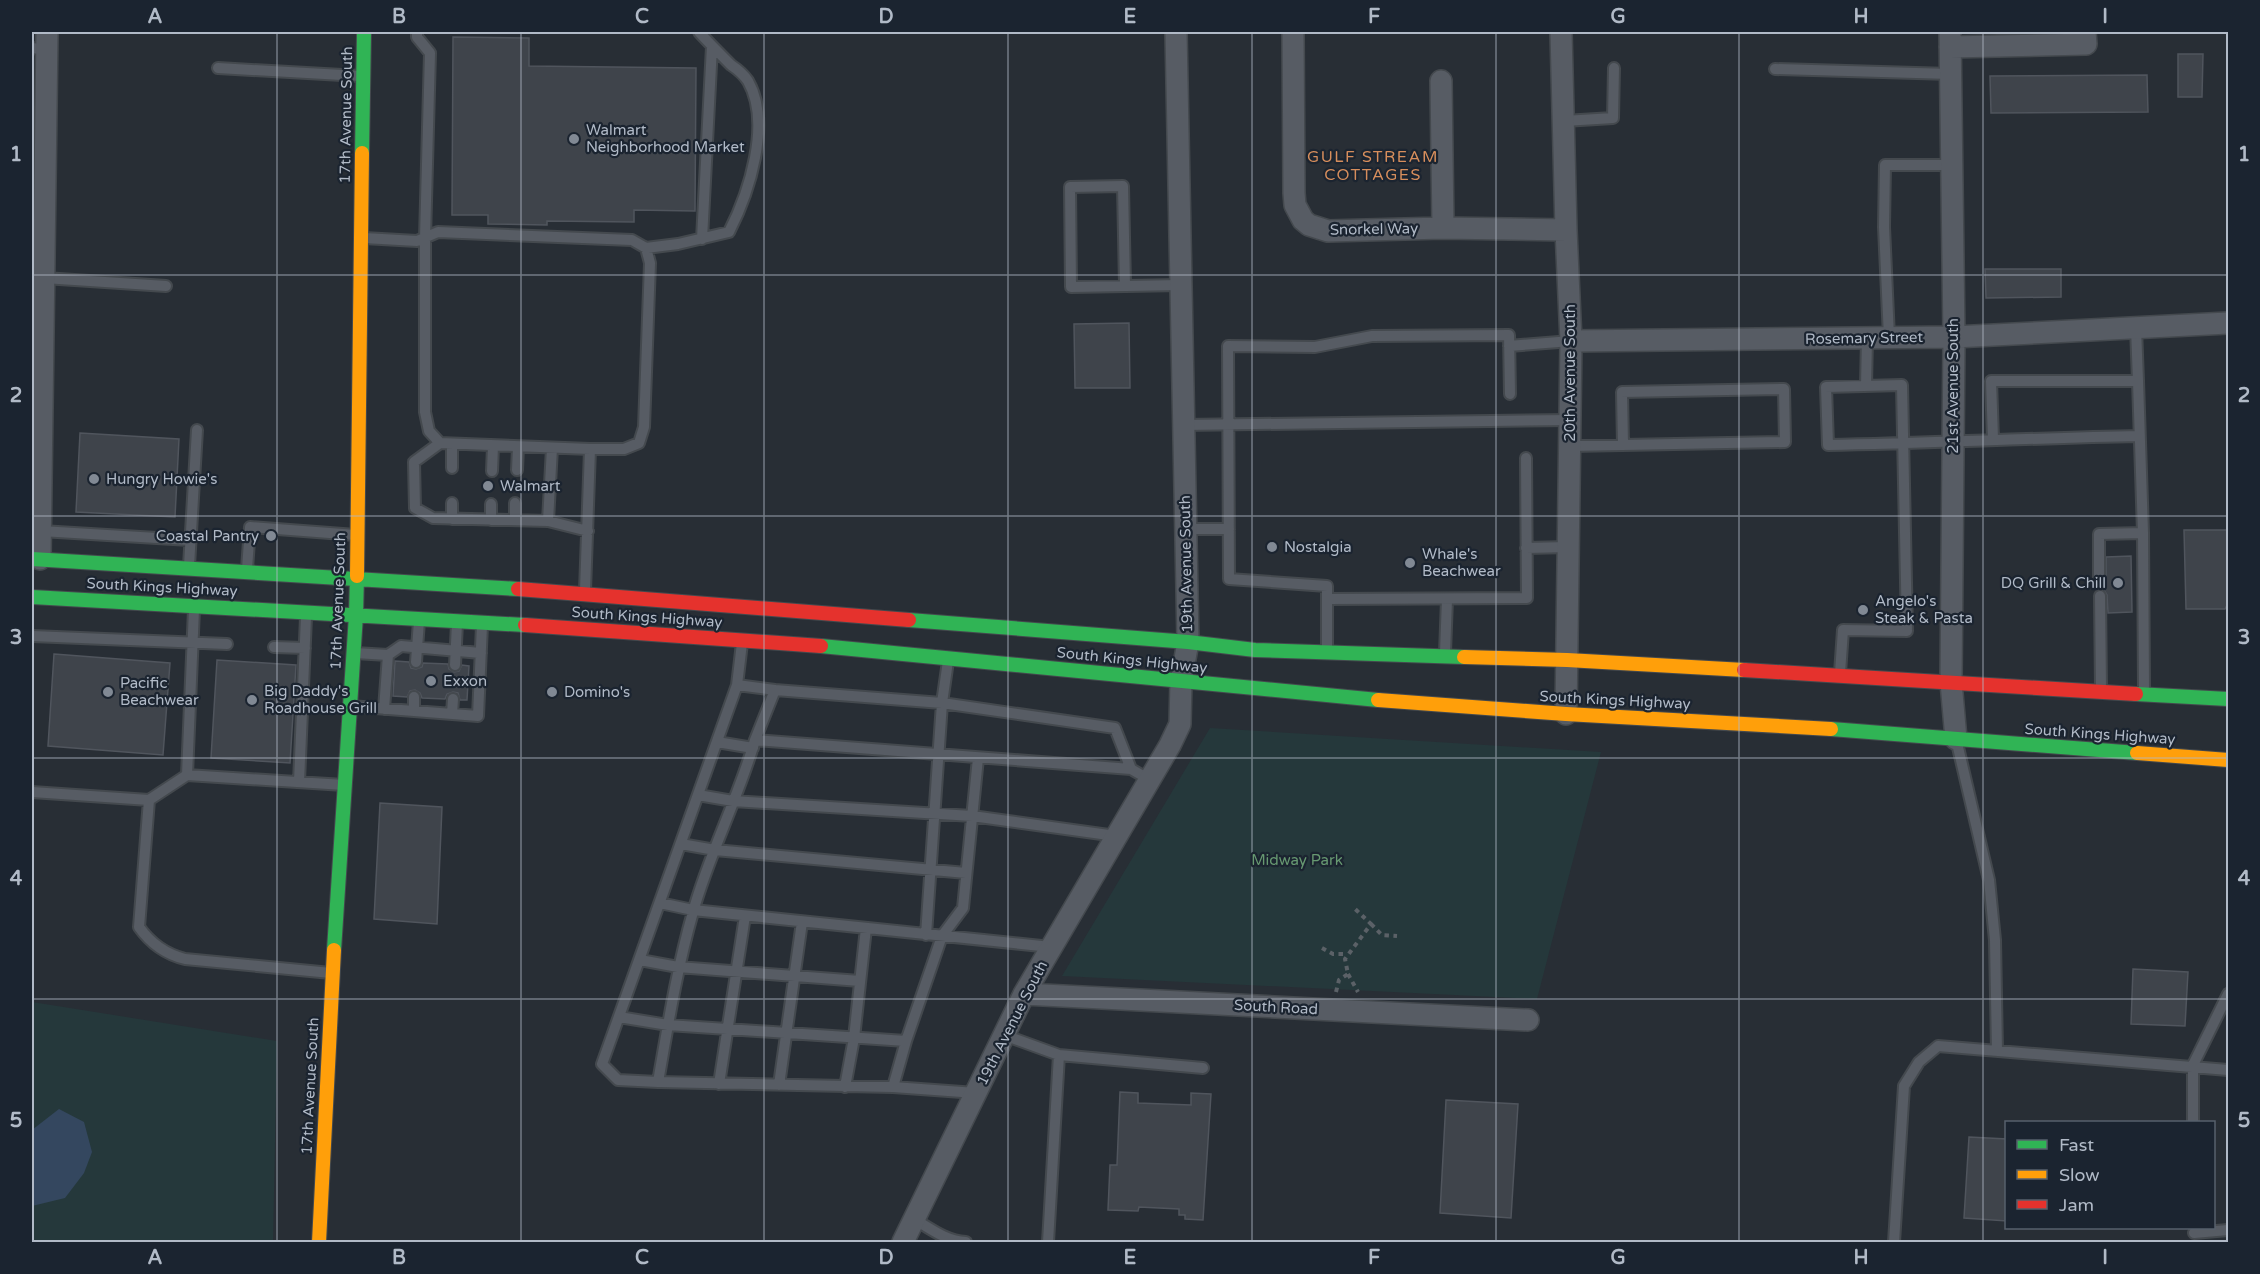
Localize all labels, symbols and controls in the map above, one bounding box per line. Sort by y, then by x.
text: A [148,5,163,29]
text: B [392,5,406,29]
text: C [635,5,649,29]
text: D [878,5,894,29]
text: E [1124,5,1137,29]
text: F [1368,5,1380,29]
text: G [1610,5,1626,29]
text: H [1853,5,1869,29]
text: I [2102,5,2108,29]
street label: 17th Avenue South [336,46,356,184]
place label: Walmart Neighborhood Market [586,121,745,156]
marker: Walmart Neighborhood Market [567,132,581,146]
text: 1 [10,143,22,167]
text: 1 [2238,143,2250,167]
district label: GULF STREAM COTTAGES [1307,147,1439,185]
street label: Snorkel Way [1330,219,1418,239]
street label: 20th Avenue South [1561,304,1579,442]
street label: 21st Avenue South [1944,318,1962,454]
street label: Rosemary Street [1805,328,1924,348]
text: 2 [10,384,22,408]
text: 2 [2238,384,2250,408]
place label: Hungry Howie's [106,470,217,488]
marker: Hungry Howie's [87,472,101,486]
place label: Walmart [500,477,561,495]
marker: Walmart [481,479,495,493]
street label: 19th Avenue South [1176,495,1196,633]
place label: Coastal Pantry [156,527,259,545]
marker: Coastal Pantry [264,529,278,543]
street label: 17th Avenue South [327,532,349,670]
place label: Nostalgia [1284,538,1352,556]
marker: Nostalgia [1265,540,1279,554]
place label: Whale's Beachwear [1422,545,1501,580]
marker: Whale's Beachwear [1403,556,1417,570]
street label: South Kings Highway [86,574,238,600]
place label: DQ Grill & Chill [2001,574,2106,592]
marker: DQ Grill & Chill [2111,576,2125,590]
place label: Angelo's Steak & Pasta [1875,592,1973,627]
street label: South Kings Highway [571,603,723,631]
marker: Angelo's Steak & Pasta [1856,603,1870,617]
text: 3 [10,626,22,650]
text: 3 [2238,626,2250,650]
street label: South Kings Highway [1056,643,1208,677]
place label: Exxon [443,672,487,690]
place label: Pacific Beachwear [120,674,199,709]
marker: Exxon [424,674,438,688]
place label: Big Daddy's Roadhouse Grill [264,682,377,717]
place label: Domino's [564,683,630,701]
marker: Pacific Beachwear [101,685,115,699]
marker: Domino's [545,685,559,699]
street label: South Kings Highway [1539,687,1691,713]
marker: Big Daddy's Roadhouse Grill [245,693,259,707]
street label: South Kings Highway [2024,720,2176,748]
park label: Midway Park [1251,851,1343,869]
text: 4 [10,867,23,891]
text: 4 [2238,867,2251,891]
street label: 19th Avenue South [973,958,1051,1088]
street label: South Road [1234,996,1318,1018]
street label: 17th Avenue South [297,1017,323,1155]
text: 5 [10,1109,22,1133]
text: 5 [2238,1109,2250,1133]
legend [2005,1121,2215,1229]
text: Fast [2059,1134,2094,1156]
text: Slow [2059,1164,2100,1186]
text: Jam [2059,1194,2094,1216]
text: A [148,1246,163,1270]
text: B [392,1246,406,1270]
text: C [635,1246,649,1270]
text: D [878,1246,894,1270]
text: E [1124,1246,1137,1270]
text: F [1368,1246,1380,1270]
text: G [1610,1246,1626,1270]
text: H [1853,1246,1869,1270]
text: I [2102,1246,2108,1270]

